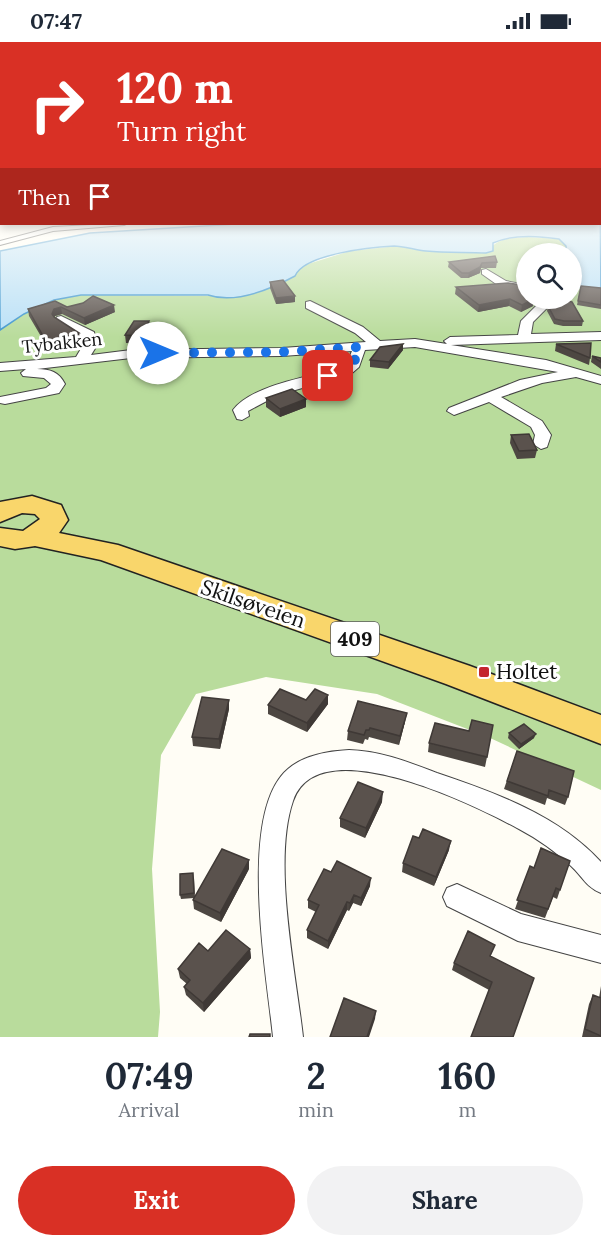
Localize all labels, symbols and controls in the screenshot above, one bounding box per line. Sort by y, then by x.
text: 07:47 [30,7,82,35]
text: 120 m [117,61,233,115]
icon: right [18,66,96,144]
text: Turn right [117,114,246,148]
icon: arrive [83,180,116,213]
text: Then [18,183,71,211]
map controls [516,243,582,309]
button: search [516,243,582,309]
position arrow [126,321,190,385]
street label: Tybakken [21,327,103,358]
pin [302,350,353,401]
icon: arrive [311,359,344,392]
street label: Skilsøveien [197,573,309,634]
road number: 409 [331,622,379,656]
place label: Holtet [496,658,558,685]
marker: Holtet [477,665,491,679]
text: 07:49 [104,1053,194,1099]
text: 2 [306,1053,326,1099]
text: 160 [438,1053,496,1099]
text: Arrival [119,1097,180,1122]
text: min [298,1097,334,1122]
text: m [458,1097,476,1122]
button: Exit [18,1166,295,1235]
button: Share [307,1166,583,1235]

